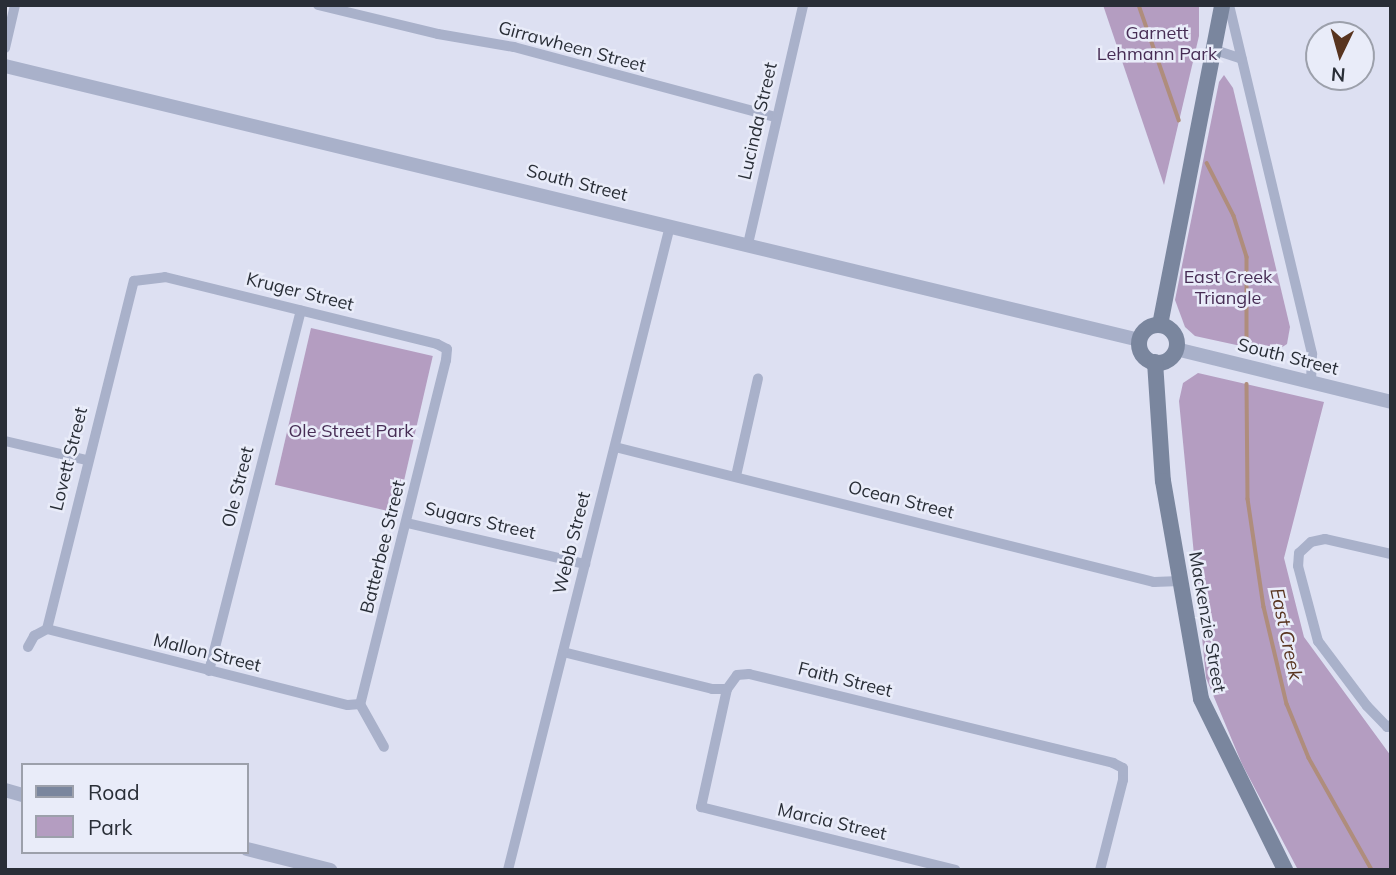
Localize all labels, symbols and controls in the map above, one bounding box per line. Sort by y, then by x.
street label: Girrawheen Street [496,17,648,77]
north arrow [1305,21,1375,91]
park label: Garnett Lehmann Park [1097,23,1217,66]
street label: Lucinda Street [734,60,782,182]
text: N [1330,62,1347,88]
street label: South Street [524,160,630,206]
park label: East Creek Triangle [1184,267,1272,310]
street label: Kruger Street [244,268,356,316]
street label: South Street [1235,334,1341,380]
street label: Lovett Street [46,405,92,513]
park label: Ole Street Park [288,420,414,442]
street label: Ole Street [218,444,258,530]
street label: Ocean Street [846,476,956,524]
street label: Batterbee Street [356,478,410,616]
street label: Webb Street [549,490,595,596]
street label: Sugars Street [422,498,538,544]
street label: Mackenzie Street [1184,550,1230,694]
water label: East Creek [1265,586,1307,682]
street label: Mallon Street [151,629,263,677]
street label: Faith Street [796,658,894,702]
legend [21,763,248,854]
text: Road [88,779,139,805]
street label: Marcia Street [775,799,889,845]
text: Park [88,814,132,840]

